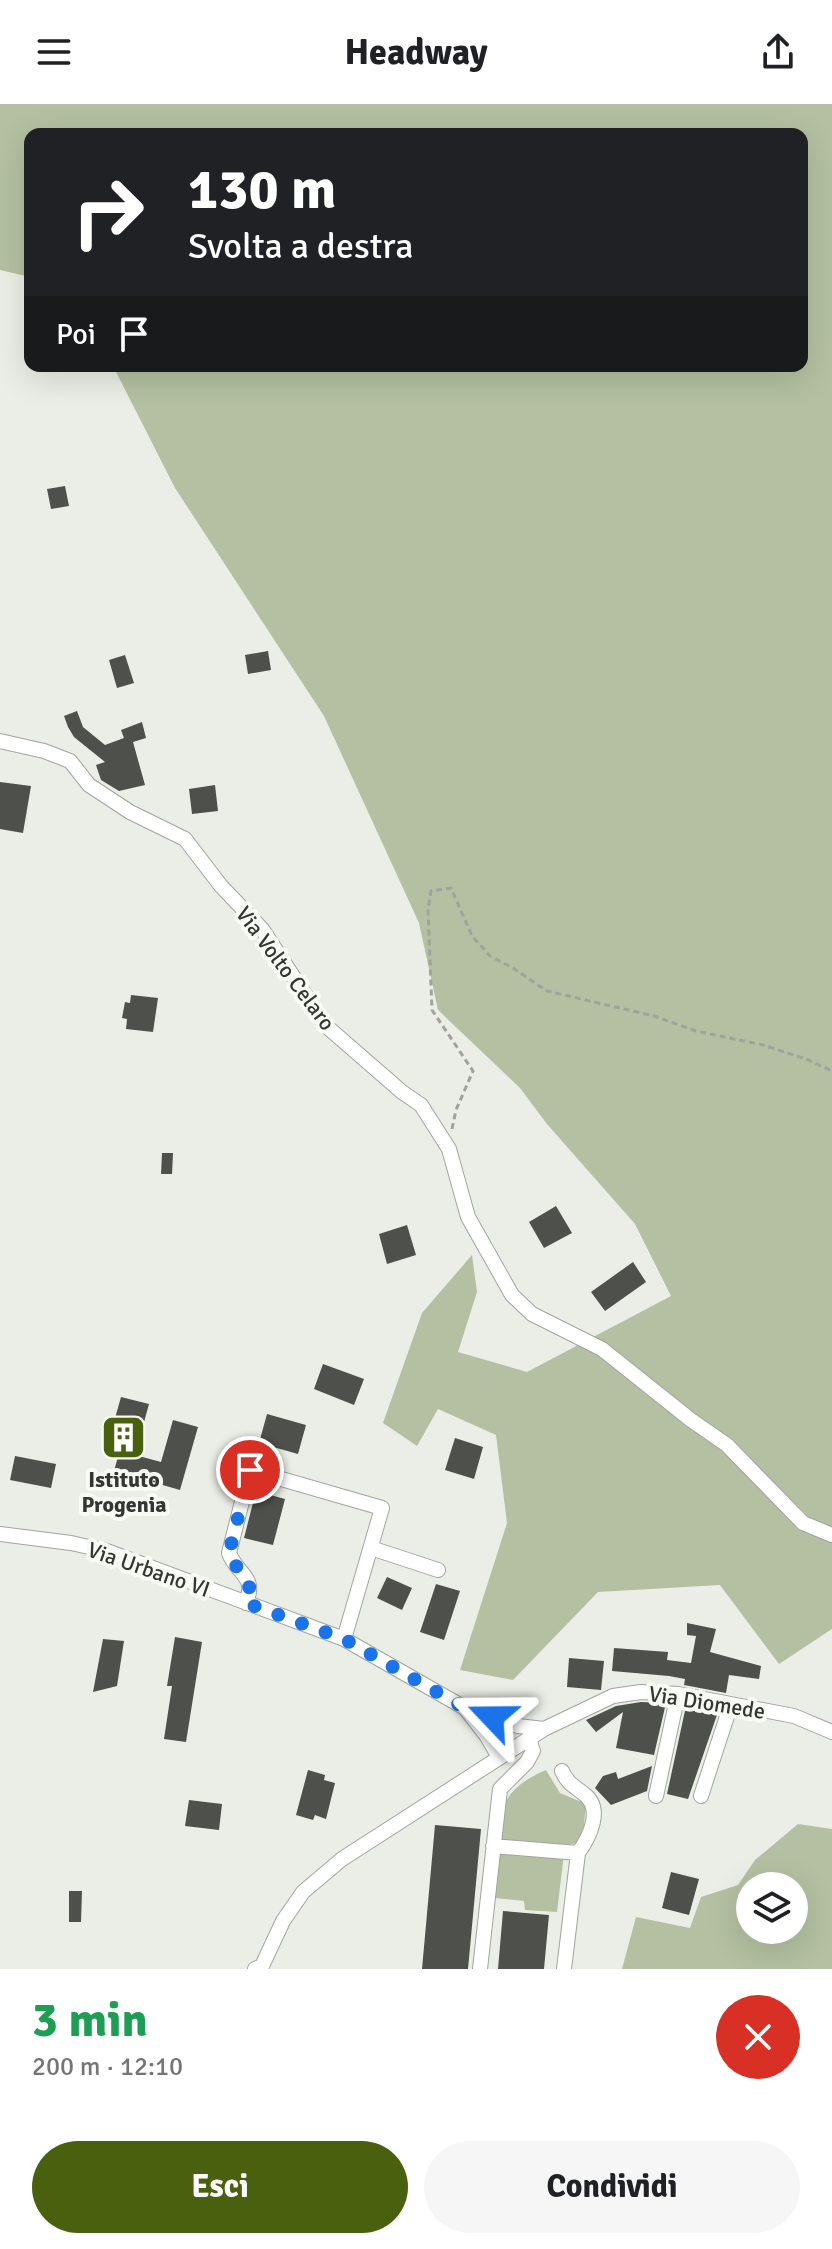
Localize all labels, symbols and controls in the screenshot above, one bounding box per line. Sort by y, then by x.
icon: menu [32,30,76,74]
text: Headway [344,30,488,75]
icon: share [756,30,800,74]
text: 130 m [188,155,336,224]
icon: right [56,160,160,264]
text: Svolta a destra [188,224,414,269]
icon: arrive [112,312,156,356]
text: Poi [56,316,96,353]
street label: Via Volto Celaro [230,901,341,1036]
building icon: Istituto Progenia [100,1414,148,1462]
pin [216,1436,284,1504]
icon: arrive [228,1448,272,1492]
place label: Istituto Progenia [81,1466,167,1518]
street label: Via Urbano VI [84,1536,214,1603]
position arrow [450,1675,534,1759]
street label: Via Diomede [647,1680,767,1725]
map controls [736,1872,808,1944]
button: layers [736,1872,808,1944]
text: 3 min [32,1991,148,2050]
button: close [716,1995,800,2079]
text: 200 m · 12:10 [32,2051,183,2083]
button: Esci [32,2141,408,2233]
button: Condividi [424,2141,800,2233]

